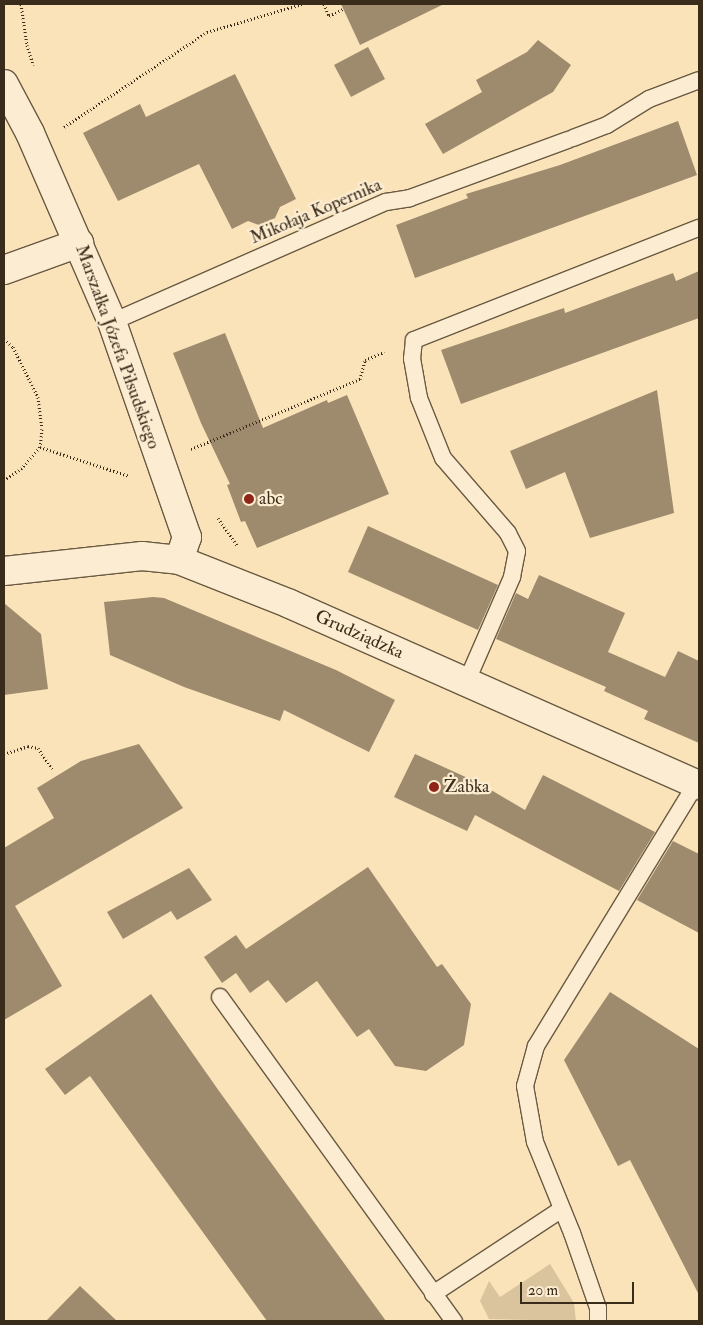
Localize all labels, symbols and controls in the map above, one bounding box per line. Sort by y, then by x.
street label: Mikołaja Kopernika [247,175,385,249]
street label: Marszałka Józefa Piłsudskiego [70,242,164,452]
place label: abc [259,488,282,510]
marker: abc [243,493,255,505]
street label: Grudziądzka [312,606,406,664]
place label: Żabka [444,776,490,798]
marker: Żabka [428,781,440,793]
scale bar [523,1272,637,1304]
text: 20 m [528,1281,558,1300]

